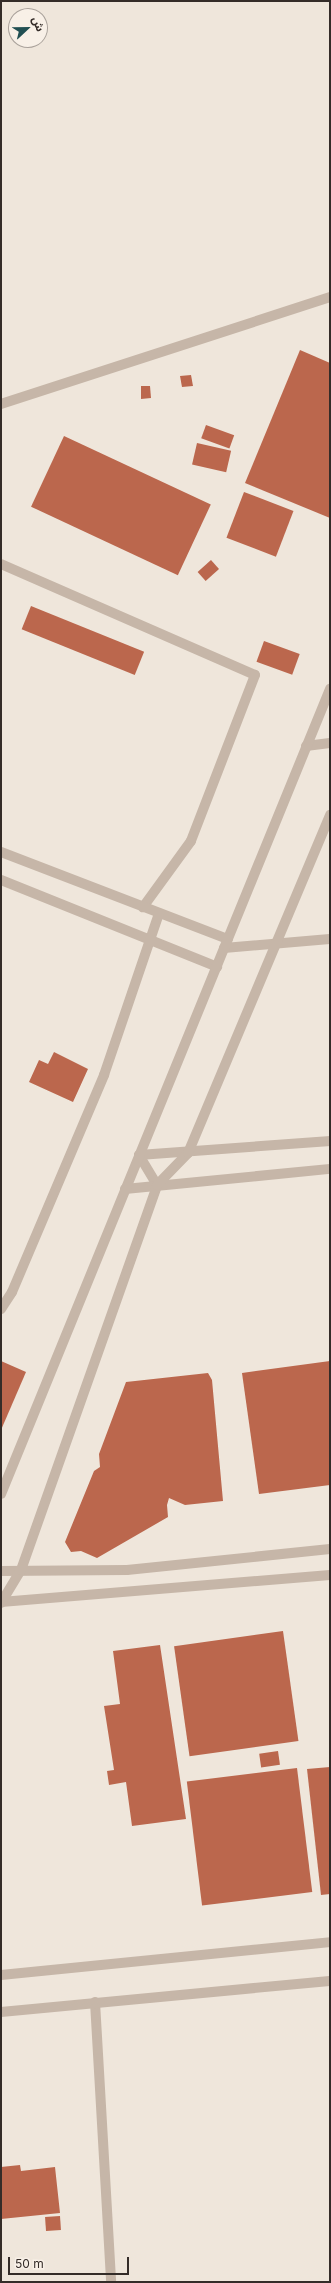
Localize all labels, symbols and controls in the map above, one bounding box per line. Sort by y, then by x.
north arrow [8,8,48,48]
text: ش [29,14,48,33]
scale bar [10,2249,131,2275]
text: 50 m [15,2256,44,2271]

